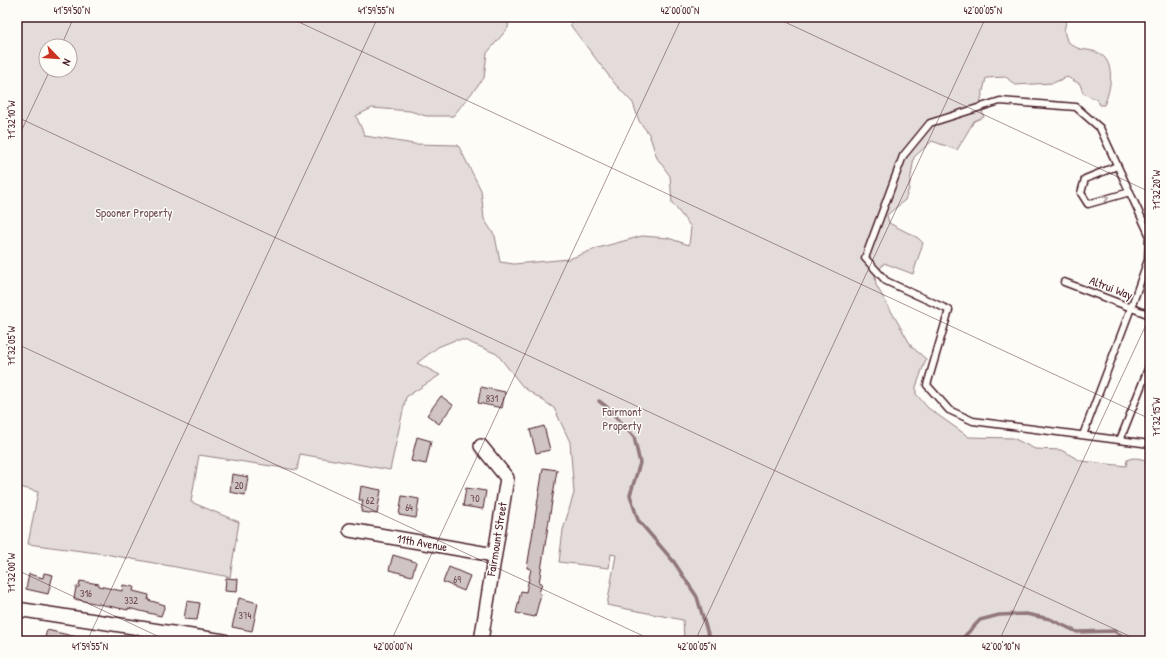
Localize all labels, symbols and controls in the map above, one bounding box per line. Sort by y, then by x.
text: 41°59'50"N [54,4,90,17]
text: 41°59'55"N [358,4,394,17]
text: 42°00'00"N [661,4,699,17]
text: 42°00'05"N [964,4,1002,17]
north arrow [38,38,78,78]
text: N [59,57,75,68]
text: 71°32'10"W [5,100,18,140]
text: 71°32'20"W [1150,169,1163,210]
one-way arrow [1102,194,1109,203]
park label: Spooner Property [96,204,172,221]
street label: Altrui Way [1087,271,1135,304]
text: 71°32'05"W [5,325,18,366]
house number: 831 [486,392,499,405]
text: 71°32'15"W [1150,397,1163,436]
park label: Fairmont Property [601,403,642,434]
house number: 20 [234,479,244,492]
house number: 70 [470,492,480,505]
house number: 62 [366,494,375,507]
street label: Fairmount Street [482,500,511,578]
house number: 64 [405,501,413,514]
street label: 11th Avenue [395,530,449,555]
text: 71°32'00"W [5,552,18,593]
house number: 69 [453,573,461,586]
house number: 316 [80,587,92,600]
house number: 332 [124,594,138,607]
house number: 374 [238,609,252,622]
text: 41°59'55"N [72,640,108,653]
text: 42°00'00"N [374,640,412,653]
text: 42°00'05"N [678,640,716,653]
text: 42°00'10"N [982,640,1020,653]

